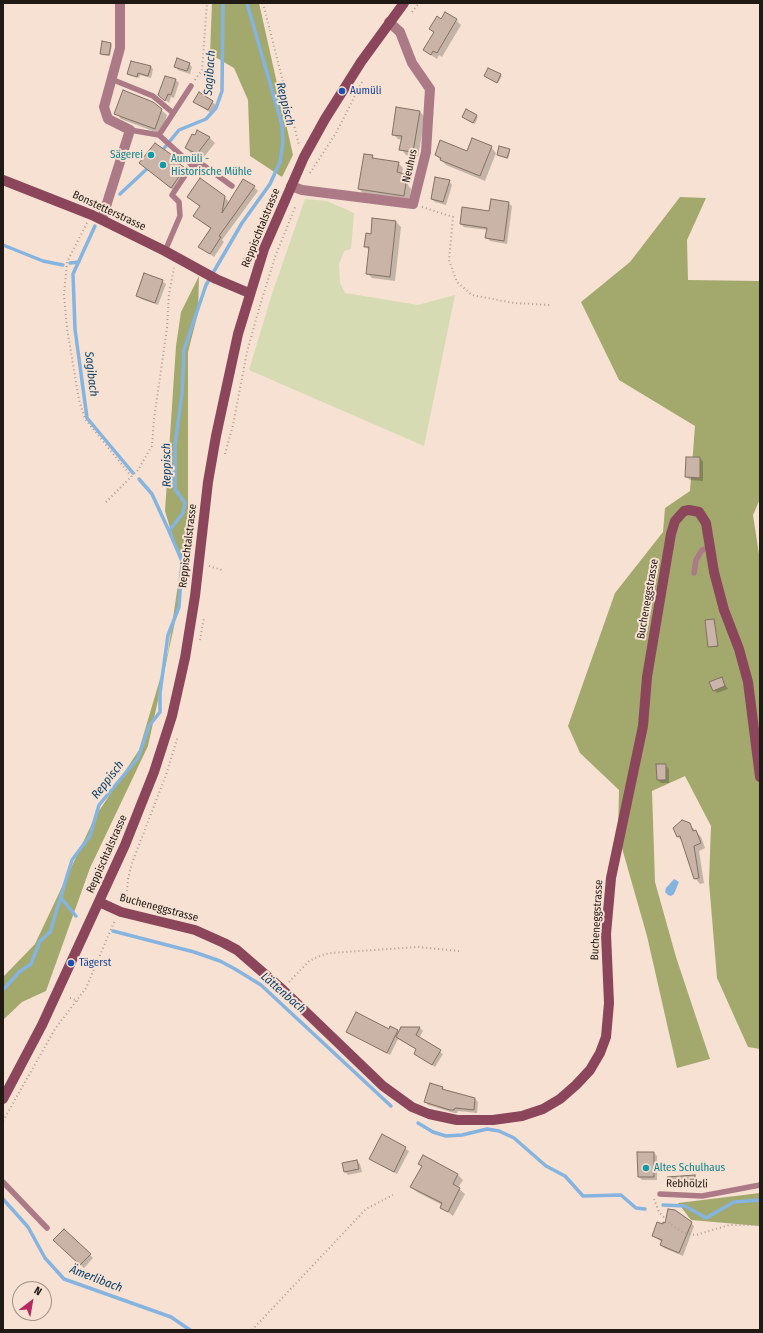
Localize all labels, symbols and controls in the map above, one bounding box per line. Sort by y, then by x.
water label: Sagibach [201,50,219,96]
water label: Reppisch [273,81,297,127]
place label: Aumüli [350,84,381,98]
marker: Aumüli [337,86,347,96]
place label: Sägerei [110,148,143,162]
street label: Neuhus [400,148,420,184]
marker: Sägerei [146,150,156,160]
place label: Aumüli - Historische Mühle [171,152,252,178]
marker: Aumüli - Historische Mühle [158,160,168,170]
street label: Reppischtalstrasse [239,186,283,270]
street label: Bonstetterstrasse [70,188,148,234]
water label: Sagibach [81,351,101,397]
water label: Reppisch [159,443,175,487]
street label: Reppischtalstrasse [176,503,200,589]
street label: Bucheneggstrasse [634,558,662,640]
water label: Reppisch [89,758,127,802]
street label: Reppischtalstrasse [84,813,130,895]
street label: Bucheneggstrasse [588,879,606,961]
street label: Bucheneggstrasse [118,891,200,925]
place label: Tägerst [79,956,111,970]
marker: Tägerst [66,958,76,968]
water label: Lättenbach [258,970,308,1016]
place label: Altes Schulhaus [654,1161,725,1175]
marker: Altes Schulhaus [641,1163,651,1173]
street label: Rebhölzli [666,1177,708,1191]
water label: Ämerlibach [68,1262,124,1296]
north arrow [12,1281,52,1321]
text: N [32,1284,44,1298]

